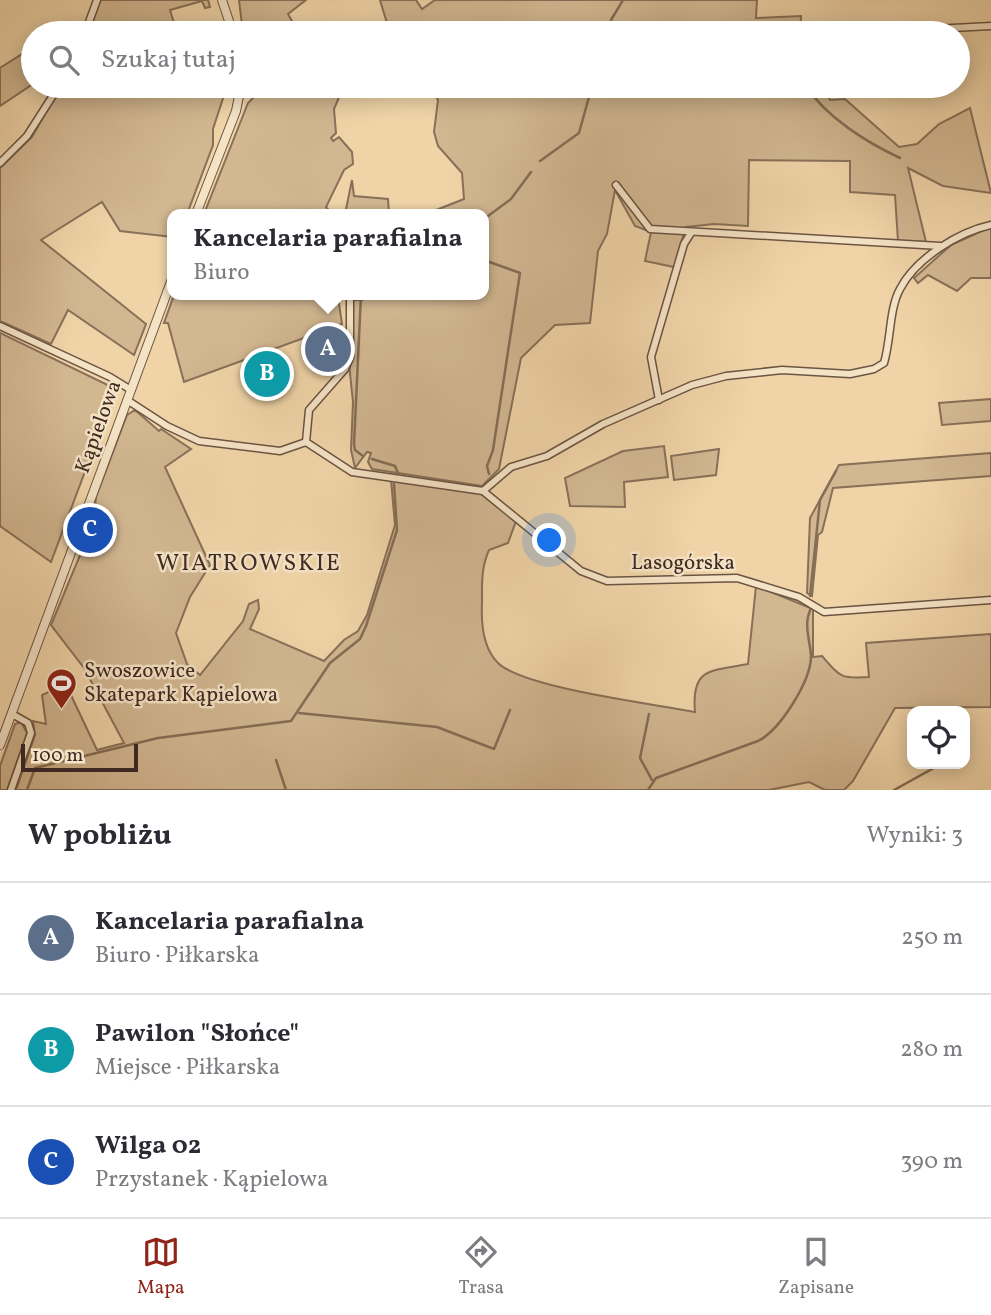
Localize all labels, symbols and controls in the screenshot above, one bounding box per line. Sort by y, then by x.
search box [21,21,970,98]
icon: search [45,41,83,79]
text: Szukaj tutaj [101,42,236,78]
popup [167,209,489,300]
text: Kancelaria parafialna [193,221,463,257]
text: Biuro [193,257,249,289]
pin: A [305,323,351,375]
pin: B [244,348,290,400]
street label: Kąpielowa [69,376,129,478]
pin: C [67,504,113,556]
your location [532,523,566,557]
district label: WIATROWSKIE [156,548,342,580]
street label: Lasogórska [631,549,735,578]
place label: Swoszowice Skatepark Kąpielowa [84,657,278,710]
sports icon: Swoszowice Skatepark Kąpielowa [44,666,78,710]
map controls [907,706,970,769]
button: locate [907,706,970,769]
scale bar [21,741,138,773]
text: 100 m [32,743,83,769]
text: W pobliżu [28,815,171,857]
text: Wyniki: 3 [866,820,963,852]
text: Kancelaria parafialna [95,904,364,940]
text: A [43,922,59,954]
text: 250 m [901,922,963,954]
text: Biuro · Piłkarska [95,940,259,972]
text: Pawilon "Słońce" [95,1016,299,1052]
text: B [43,1034,59,1066]
text: 280 m [900,1034,963,1066]
text: Miejsce · Piłkarska [95,1052,280,1084]
text: Wilga 02 [95,1128,201,1164]
text: C [44,1146,58,1178]
text: 390 m [900,1146,963,1178]
text: Przystanek · Kąpielowa [95,1164,328,1196]
tab: Mapa [137,1233,185,1301]
tab: Trasa [459,1233,504,1301]
tab: Zapisane [778,1233,854,1301]

